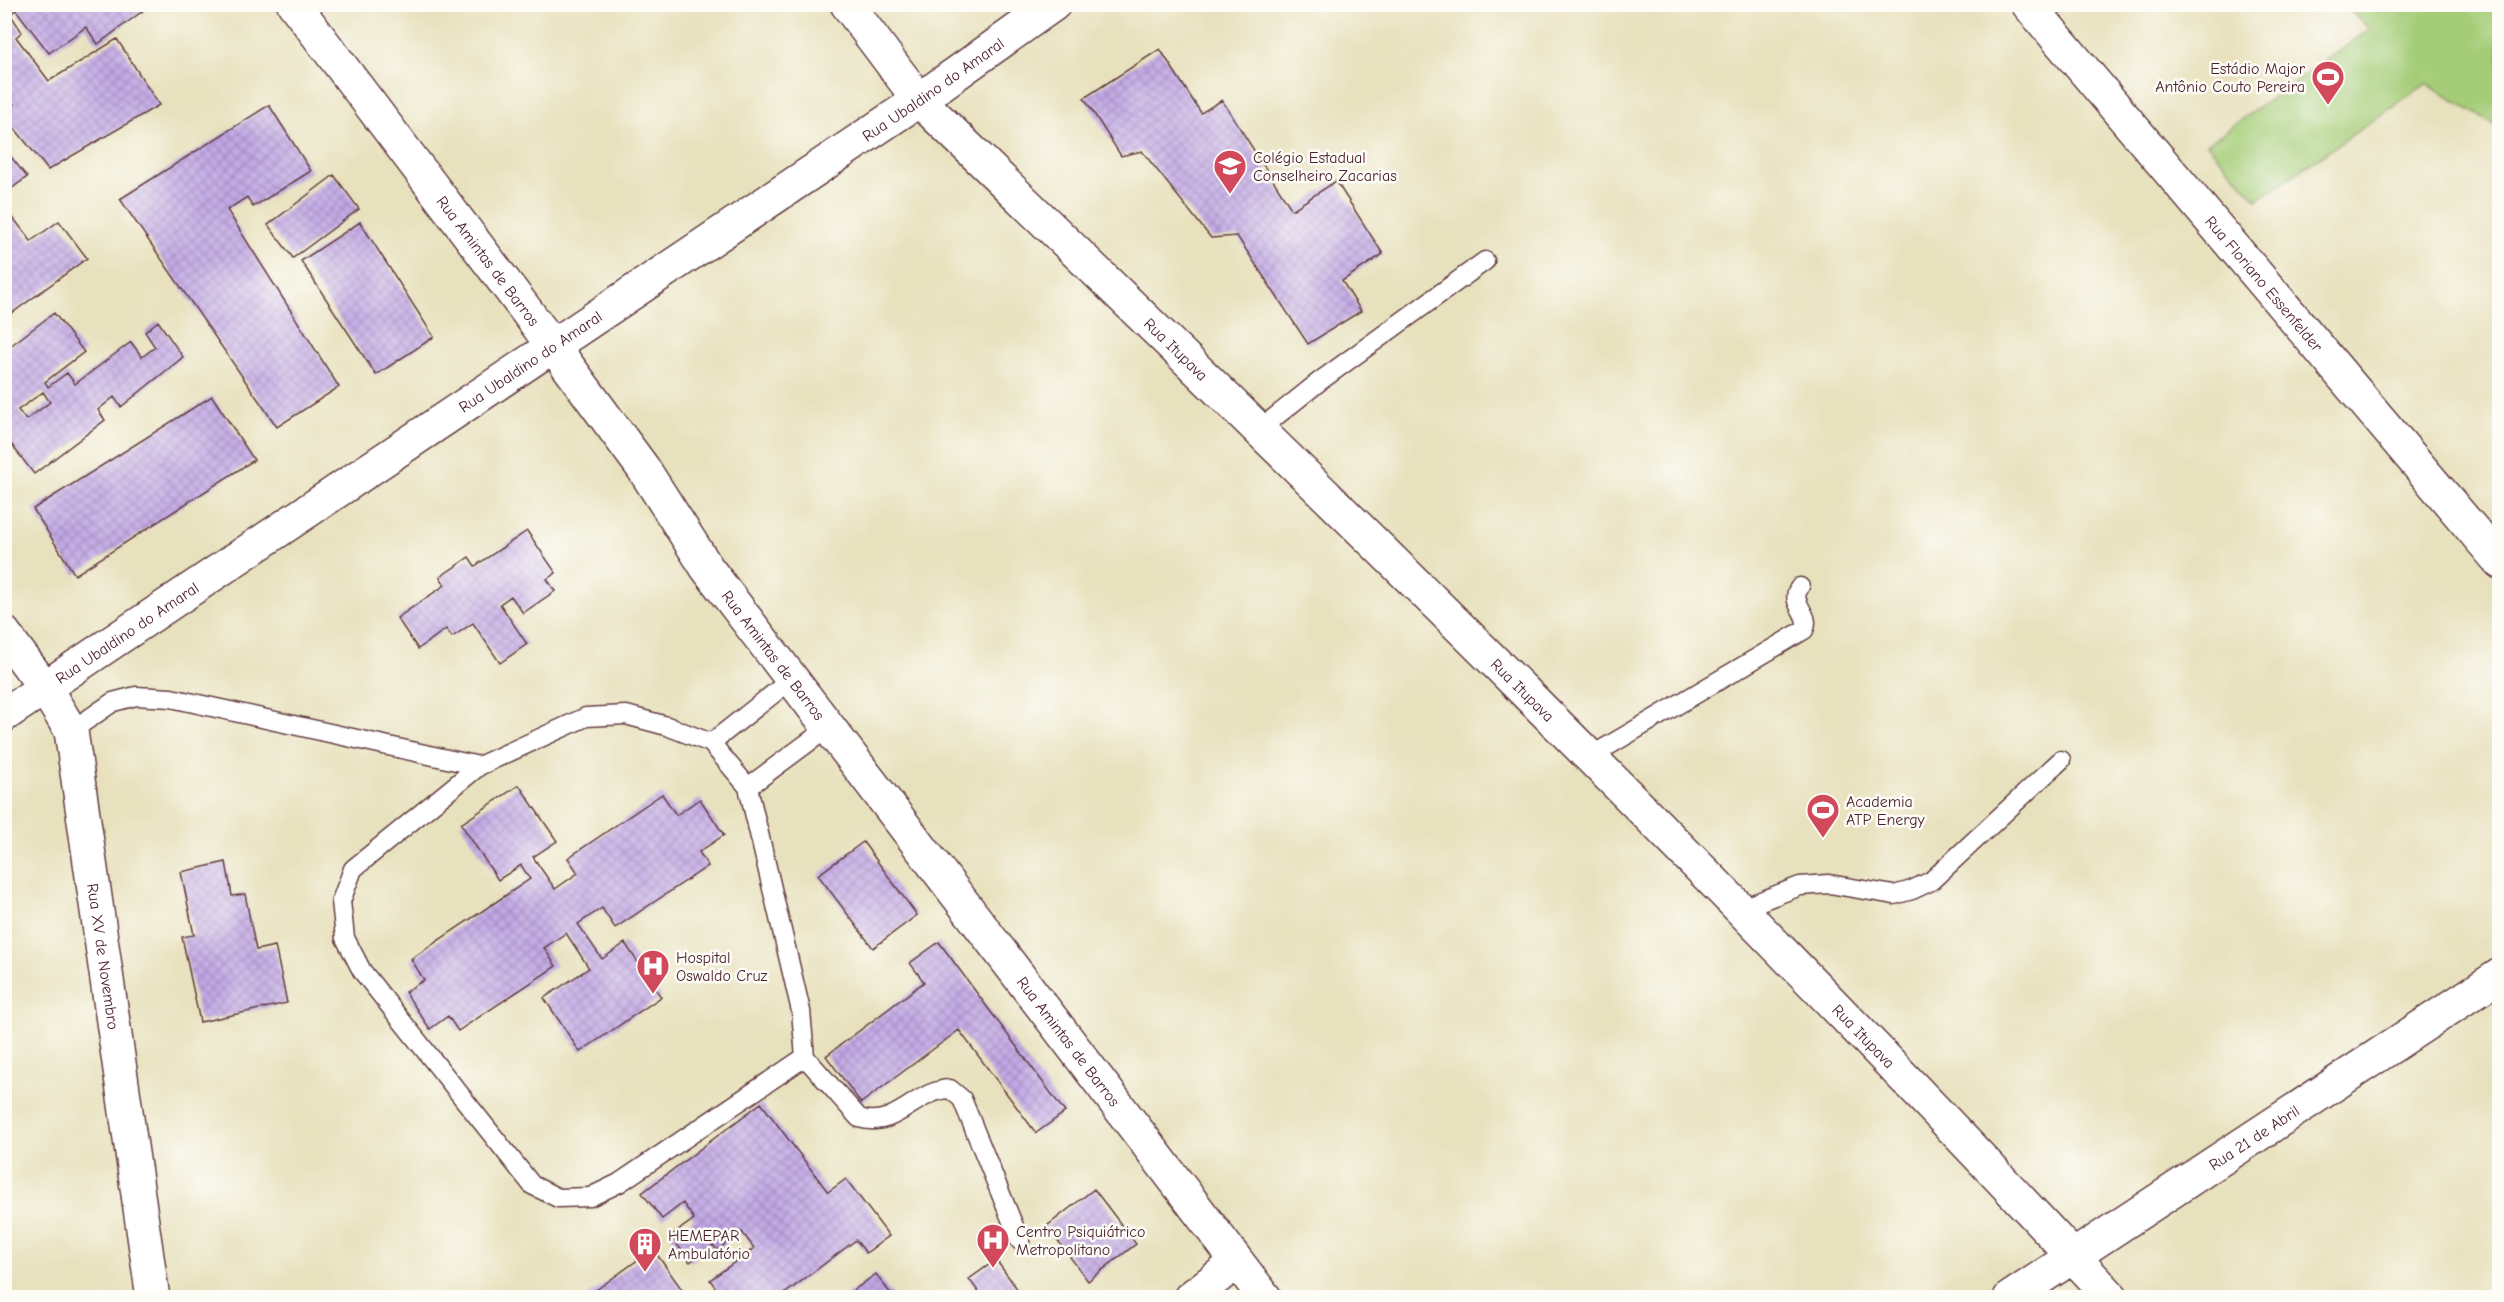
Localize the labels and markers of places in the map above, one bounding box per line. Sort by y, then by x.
sports icon: Estádio Major Antônio Couto Pereira [2310,59,2346,106]
place label: Estádio Major Antônio Couto Pereira [2155,60,2306,96]
school or university icon: Colégio Estadual Conselheiro Zacarias [1212,148,1248,195]
place label: Colégio Estadual Conselheiro Zacarias [1253,149,1397,185]
sports icon: Academia ATP Energy [1805,792,1841,839]
place label: Academia ATP Energy [1846,793,1926,829]
hospital icon: Hospital Oswaldo Cruz [635,948,671,995]
place label: Hospital Oswaldo Cruz [676,949,768,985]
hospital icon: Centro Psiquiátrico Metropolitano [975,1222,1011,1269]
place label: Centro Psiquiátrico Metropolitano [1016,1223,1145,1259]
building icon: HEMEPAR Ambulatório [627,1226,663,1273]
place label: HEMEPAR Ambulatório [668,1227,750,1263]

